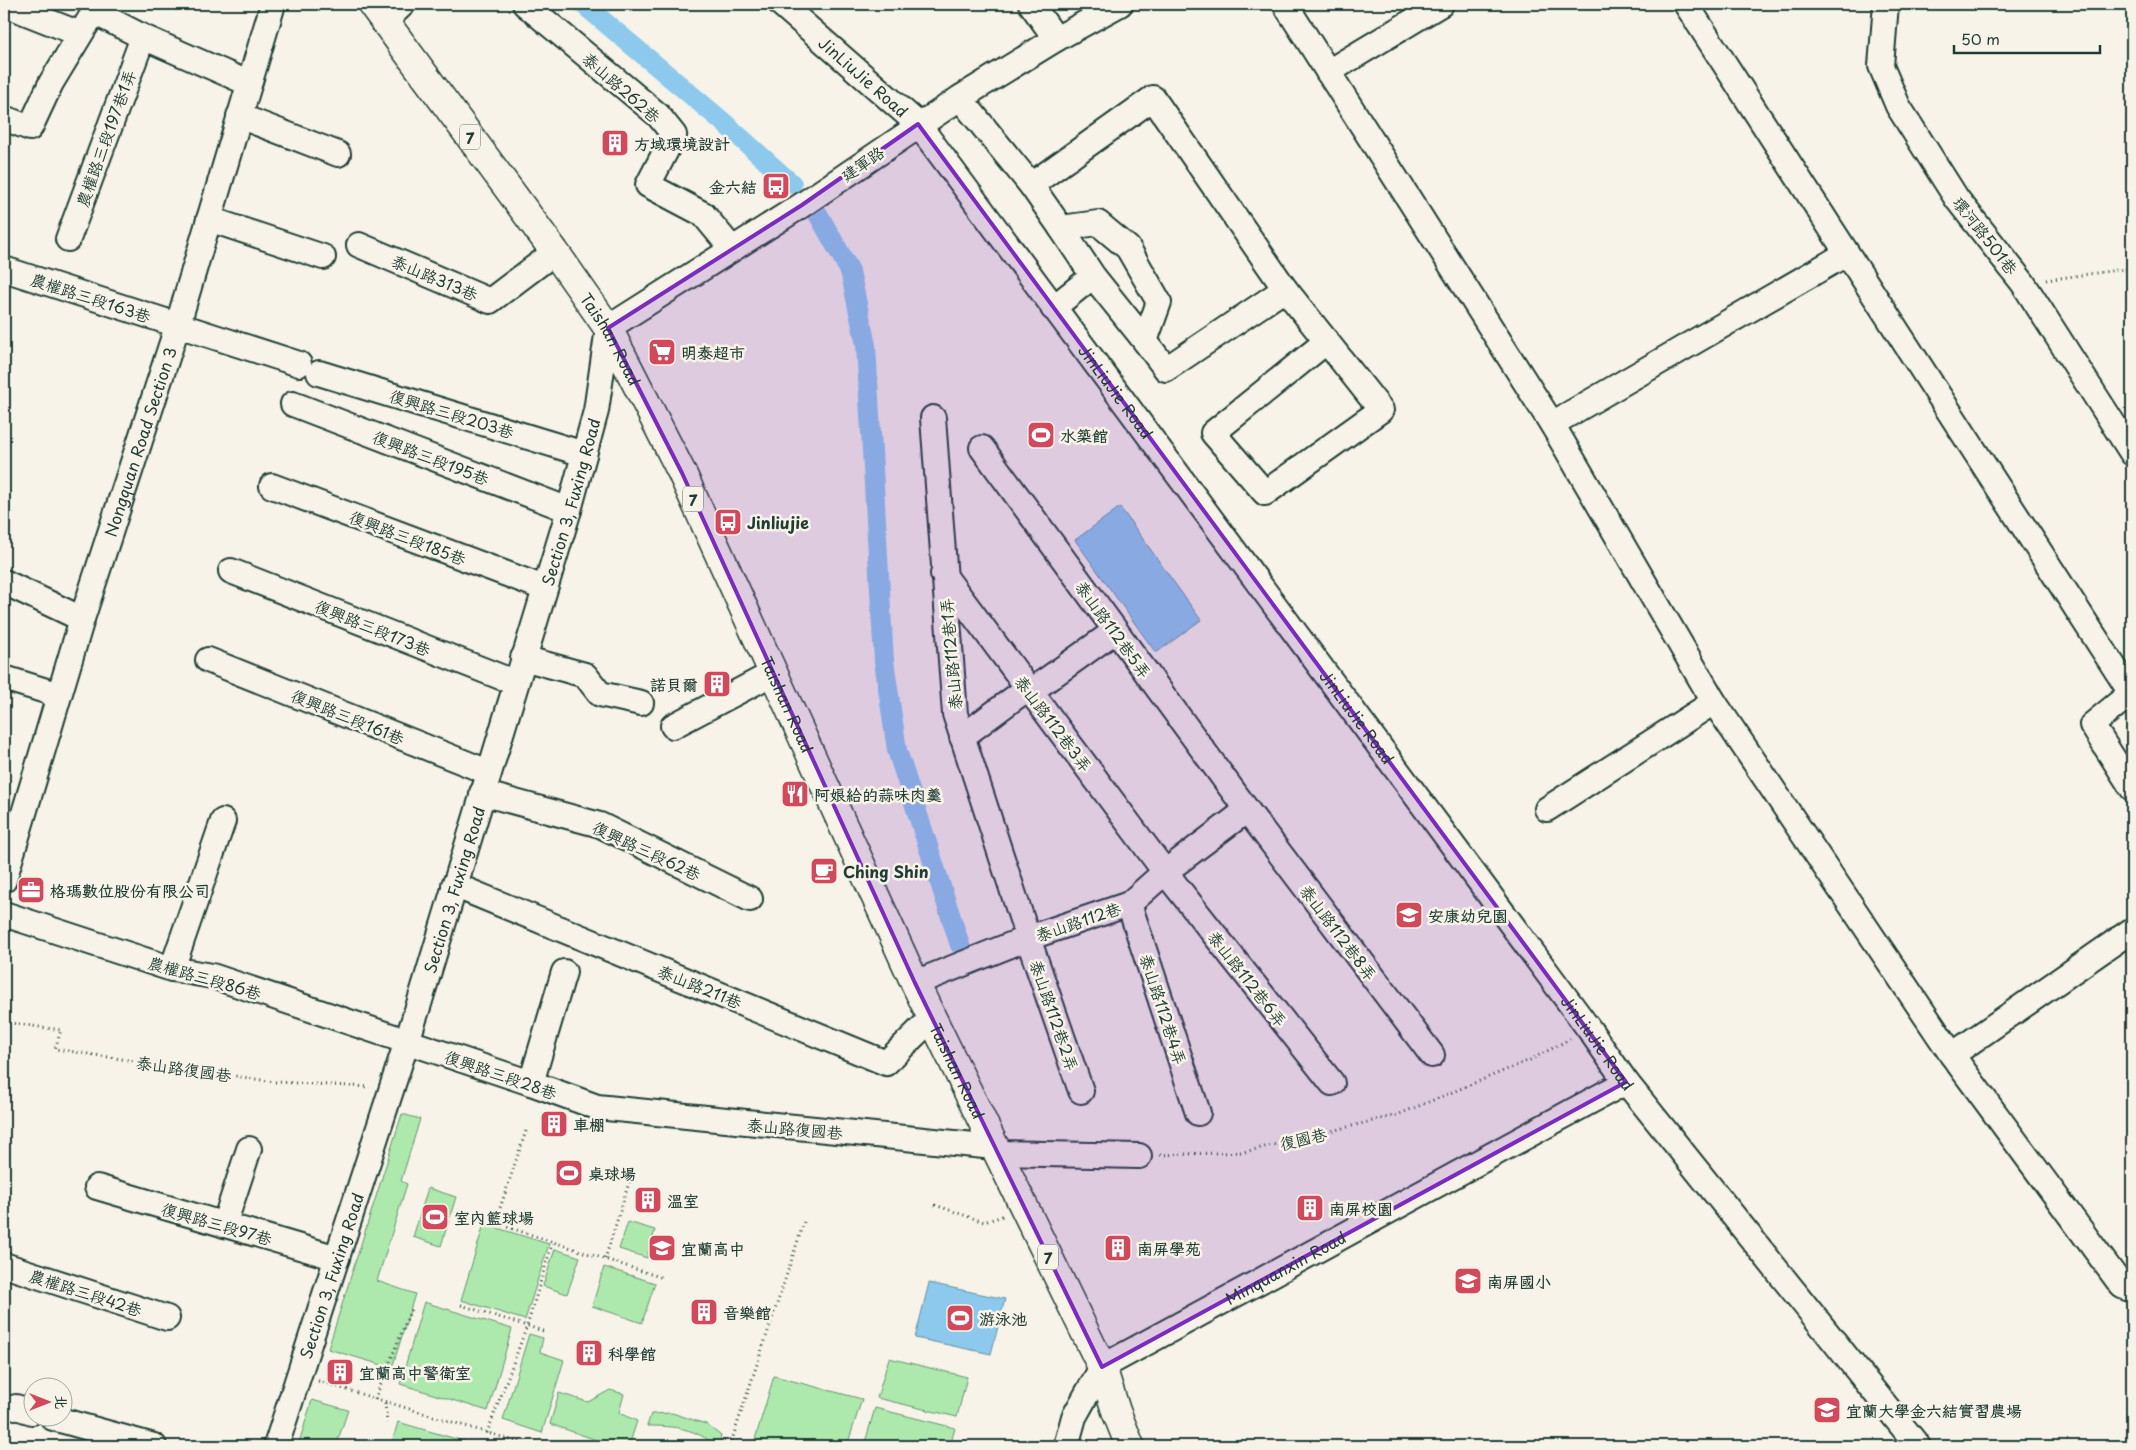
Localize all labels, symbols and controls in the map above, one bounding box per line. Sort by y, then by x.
scale bar [1954,22,2100,54]
text: 50 m [1961,27,2000,50]
street label: JinLiuJie Road [814,31,914,122]
street label: 泰山路262巷 [578,46,666,128]
street label: 農權路三段197巷1弄 [69,66,141,210]
road number: 7 [460,124,480,150]
building icon: 方域環境設計 [600,128,630,158]
place label: 方域環境設計 [634,131,730,155]
street label: 建軍路 [835,139,889,187]
bus stop icon: 金六結 [761,171,791,201]
place label: 金六結 [709,174,757,198]
street label: 環河路501巷 [1948,191,2024,279]
street label: 泰山路313巷 [388,248,482,306]
street label: 農權路三段163巷 [28,266,154,328]
street label: Taishan Road [575,288,647,390]
supermarket icon: 明泰超市 [647,337,677,367]
street label: JinLiuJie Road [1073,339,1159,443]
place label: 明泰超市 [681,340,745,364]
street label: Nongquan Road Section 3 [98,343,182,540]
street label: 復興路三段203巷 [387,383,517,443]
street label: Section 3, Fuxing Road [535,415,606,589]
sports icon: 水築館 [1026,420,1056,450]
place label: 水築館 [1060,423,1108,447]
street label: 復興路三段195巷 [369,424,493,490]
road number: 7 [683,486,703,512]
street label: 復興路三段185巷 [346,504,470,570]
bus stop icon: Jinliujie [713,507,743,537]
place label: Jinliujie [747,510,809,534]
street label: 泰山路112巷5弄 [1070,575,1158,683]
street label: 復興路三段173巷 [312,593,434,661]
street label: 泰山路112巷1弄 [933,597,967,711]
street label: Taishan Road [755,652,820,756]
street label: JinLiuJie Road [1315,665,1400,769]
building icon: 諾貝爾 [702,669,732,699]
street label: 泰山路112巷3弄 [1010,670,1098,776]
place label: 諾貝爾 [650,672,698,696]
street label: 復興路三段161巷 [288,682,408,750]
restaurant icon: 阿娘給的蒜味肉羹 [780,779,810,809]
place label: 阿娘給的蒜味肉羹 [814,782,942,806]
street label: Section 3, Fuxing Road [417,803,490,976]
street label: 復興路三段62巷 [589,814,705,886]
cafe icon: Ching Shin [809,856,839,886]
place label: Ching Shin [843,859,929,883]
office icon: 格瑪數位股份有限公司 [16,875,46,905]
place label: 格瑪數位股份有限公司 [50,878,210,902]
street label: 泰山路112巷8弄 [1295,879,1383,985]
street label: 泰山路112巷 [1032,895,1124,947]
school or university icon: 安康幼兒園 [1394,900,1424,930]
place label: 安康幼兒園 [1428,903,1508,927]
street label: 泰山路112巷6弄 [1203,925,1293,1031]
street label: 農權路三段86巷 [146,949,264,1005]
street label: 泰山路112巷4弄 [1135,950,1193,1068]
street label: 泰山路112巷2弄 [1025,956,1085,1074]
street label: 泰山路211巷 [654,958,746,1014]
street label: JinLiuJie Road [1556,990,1640,1095]
street label: Taishan Road [924,1019,991,1123]
street label: 復興路三段28巷 [442,1044,560,1104]
street label: 泰山路復國巷 [135,1049,233,1087]
building icon: 車棚 [539,1109,569,1139]
place label: 車棚 [573,1112,605,1136]
street label: 泰山路復國巷 [746,1112,844,1144]
street label: 復國巷 [1277,1121,1329,1155]
sports icon: 桌球場 [554,1158,584,1188]
place label: 桌球場 [588,1161,636,1185]
building icon: 溫室 [633,1185,663,1215]
place label: 溫室 [667,1188,699,1212]
street label: Section 3, Fuxing Road [293,1190,369,1362]
building icon: 南屏校園 [1295,1193,1325,1223]
street label: 復興路三段97巷 [159,1196,275,1250]
place label: 南屏校園 [1329,1196,1393,1220]
sports icon: 室內籃球場 [420,1202,450,1232]
place label: 室內籃球場 [454,1205,534,1229]
street label: Minquanxin Road [1221,1225,1350,1310]
school or university icon: 宜蘭高中 [647,1233,677,1263]
building icon: 南屏學苑 [1103,1233,1133,1263]
place label: 宜蘭高中 [681,1236,745,1260]
place label: 南屏學苑 [1137,1236,1201,1260]
road number: 7 [1038,1244,1058,1270]
street label: 農權路三段42巷 [27,1262,145,1322]
school or university icon: 南屏國小 [1453,1266,1483,1296]
place label: 南屏國小 [1487,1269,1551,1293]
building icon: 音樂館 [689,1297,719,1327]
place label: 音樂館 [723,1300,771,1324]
sports icon: 游泳池 [945,1303,975,1333]
place label: 游泳池 [979,1306,1027,1330]
building icon: 科學館 [574,1338,604,1368]
place label: 科學館 [608,1341,656,1365]
building icon: 宜蘭高中警衛室 [325,1357,355,1387]
place label: 宜蘭高中警衛室 [359,1360,471,1384]
north arrow [22,1378,72,1428]
text: 北 [51,1395,72,1409]
school or university icon: 宜蘭大學金六結實習農場 [1812,1395,1842,1425]
place label: 宜蘭大學金六結實習農場 [1846,1398,2022,1422]

